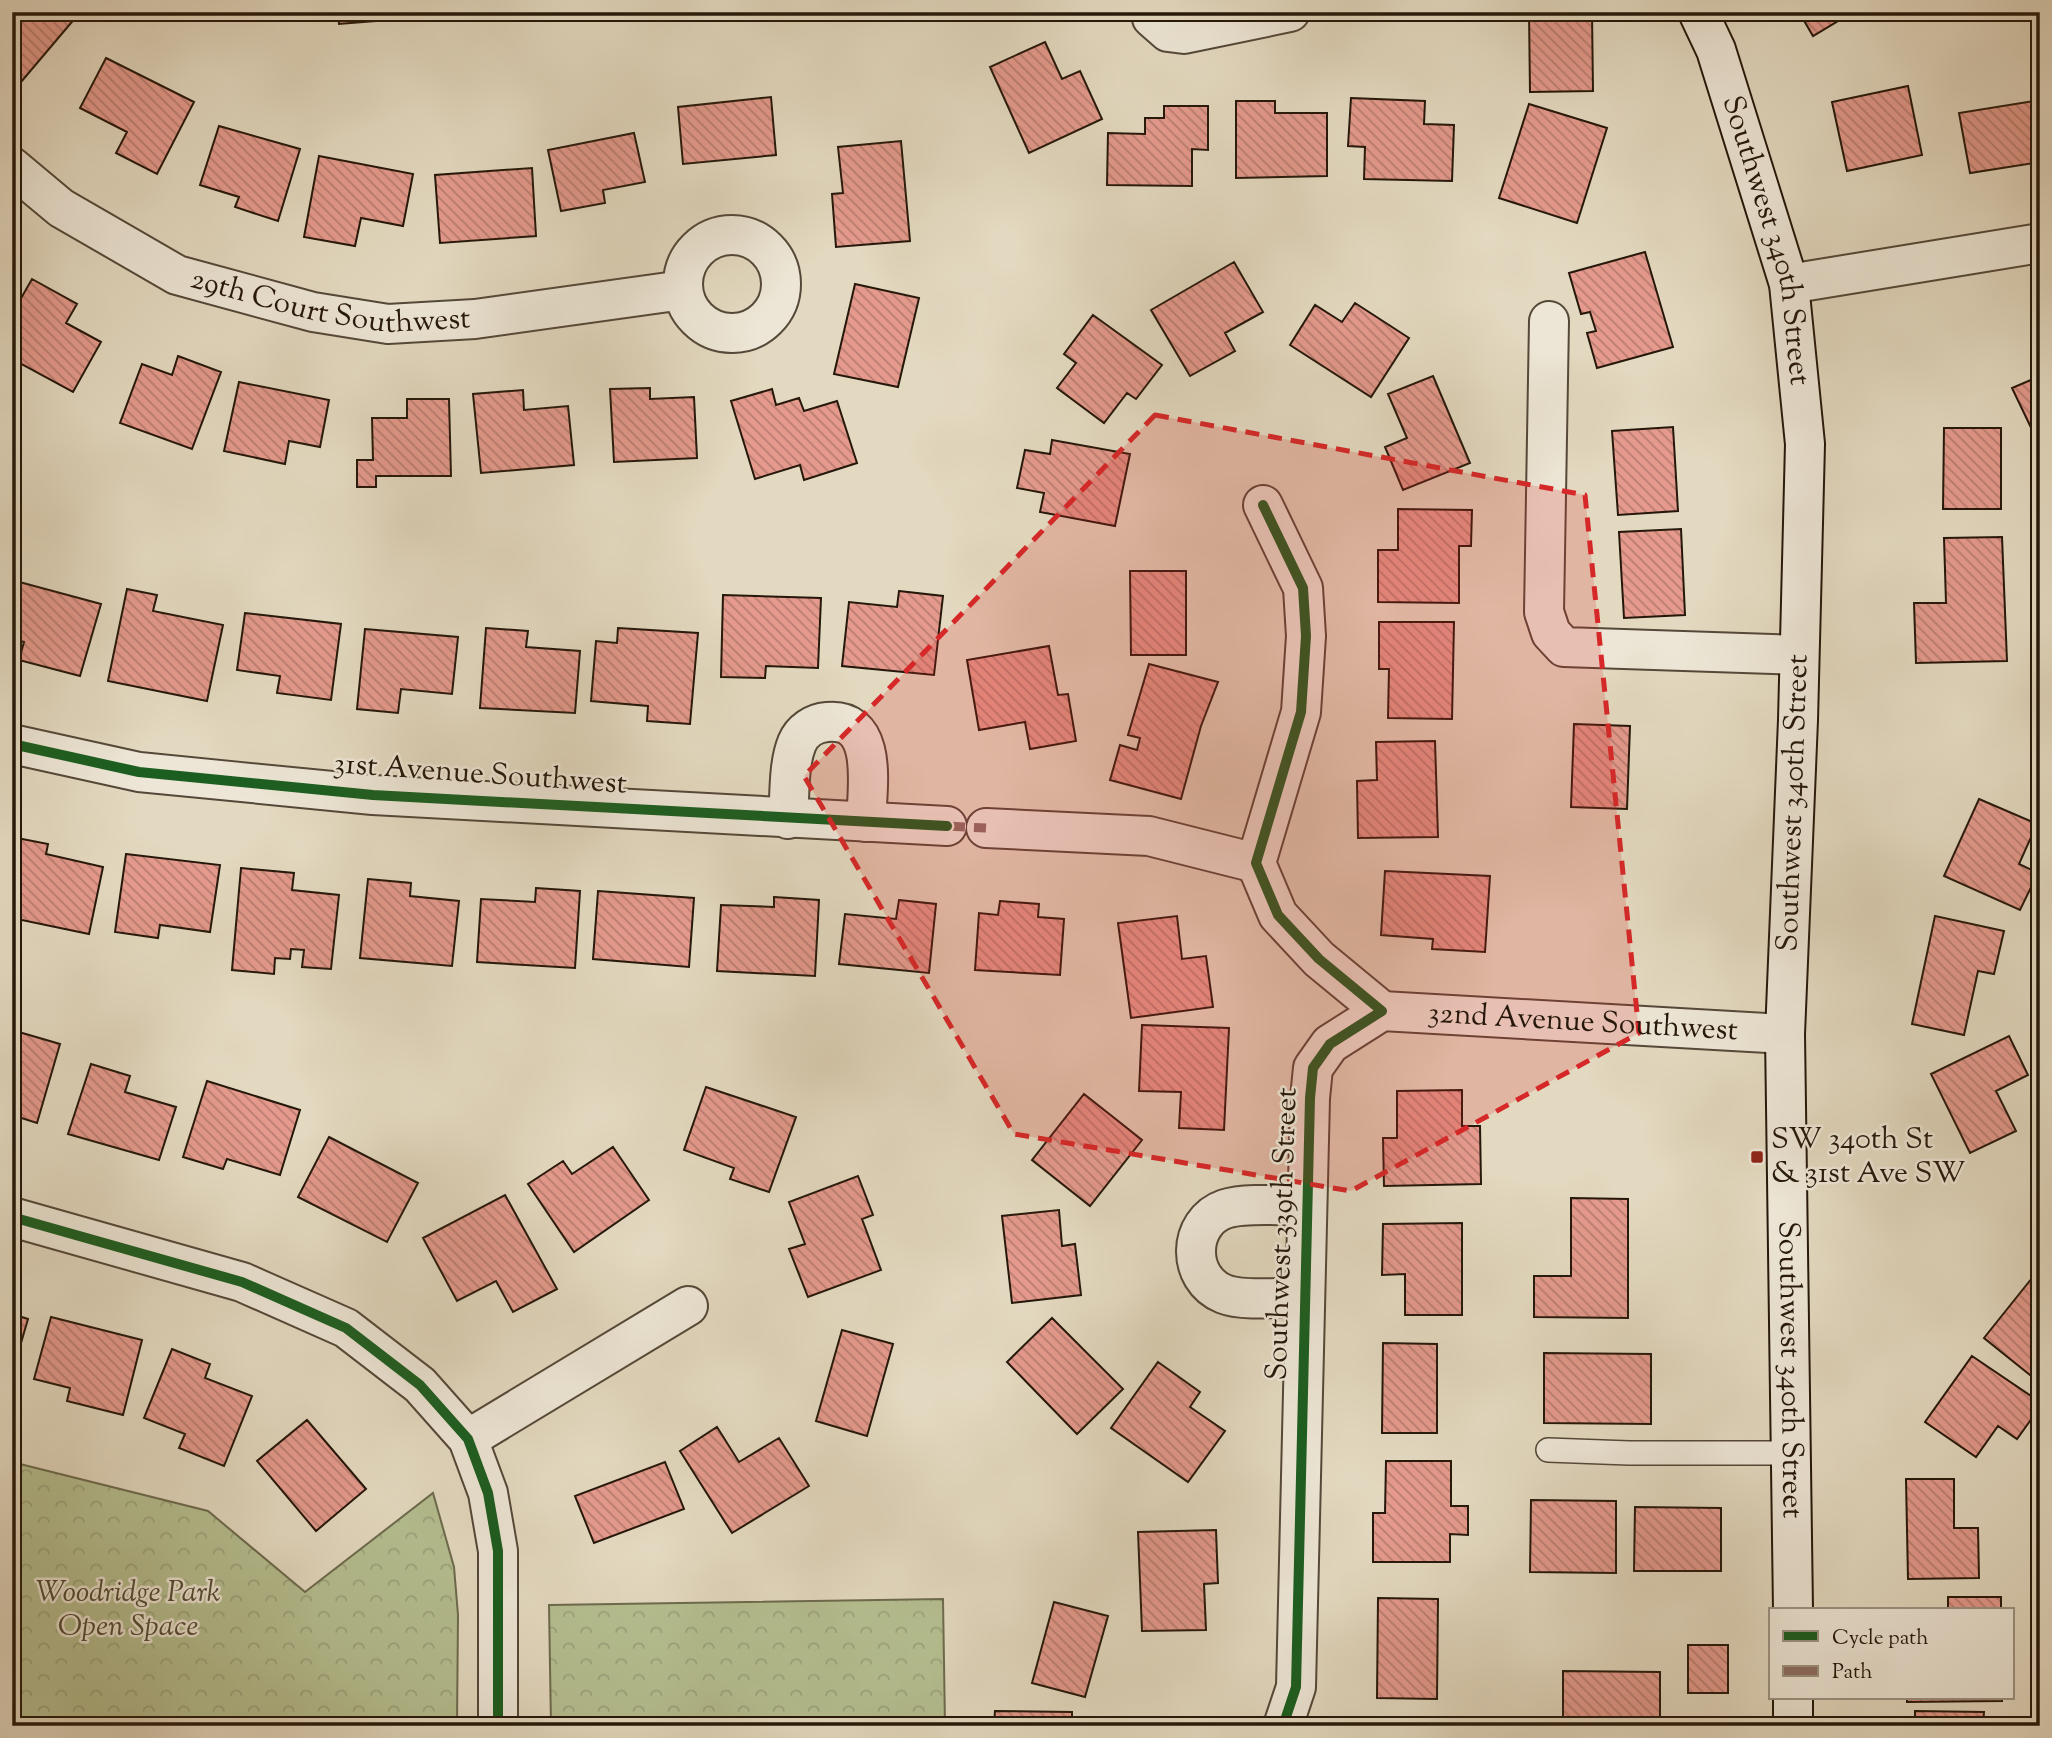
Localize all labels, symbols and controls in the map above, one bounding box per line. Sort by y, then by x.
street label: Southwest 340th Street [1710,90,1821,387]
street label: 29th Court Southwest [186,258,472,346]
street label: Southwest 340th Street [1767,654,1821,952]
street label: 31st Avenue Southwest [332,743,628,807]
street label: 32nd Avenue Southwest [1426,992,1739,1053]
street label: Southwest 339th Street [1256,1087,1310,1381]
place label: SW 340th St & 31st Ave SW [1771,1119,1965,1196]
marker: SW 340th St & 31st Ave SW [1749,1149,1765,1165]
street label: Southwest 340th Street [1766,1221,1813,1519]
park label: Woodridge Park Open Space [36,1572,220,1649]
legend [1769,1608,2014,1700]
text: Cycle path [1832,1624,1929,1654]
text: Path [1832,1658,1873,1688]

